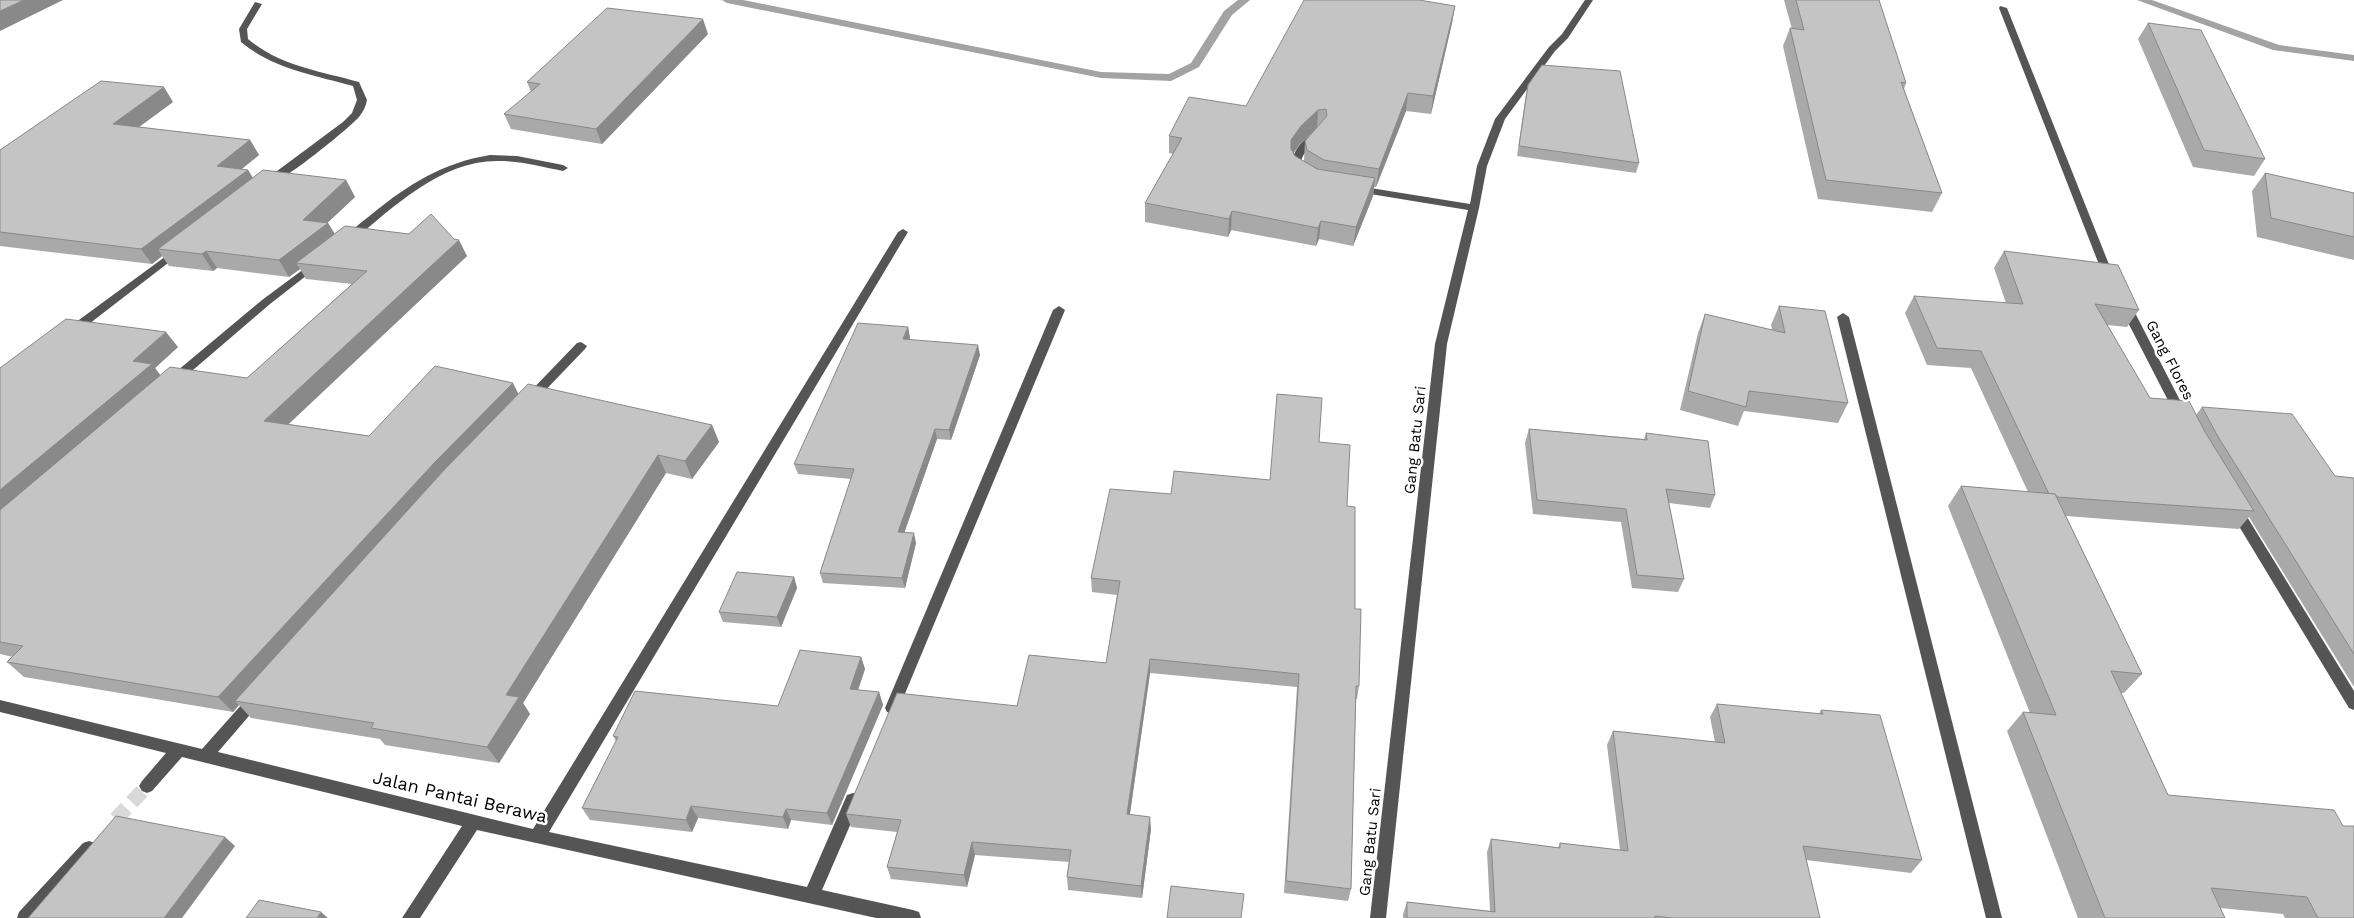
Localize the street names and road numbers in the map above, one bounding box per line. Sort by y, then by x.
street label: Gang Flores [2142,317,2198,403]
street label: Gang Batu Sari [1400,385,1430,495]
street label: Jalan Pantai Berawa [371,766,549,827]
street label: Gang Batu Sari [1355,787,1385,897]

